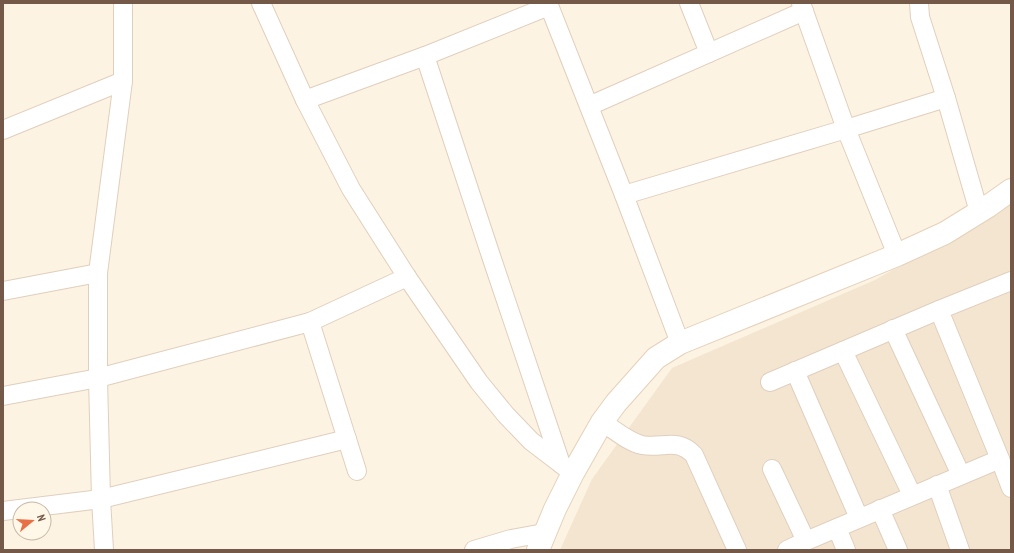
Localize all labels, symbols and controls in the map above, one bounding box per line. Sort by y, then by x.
north arrow [12,501,52,541]
text: N [34,513,49,523]

